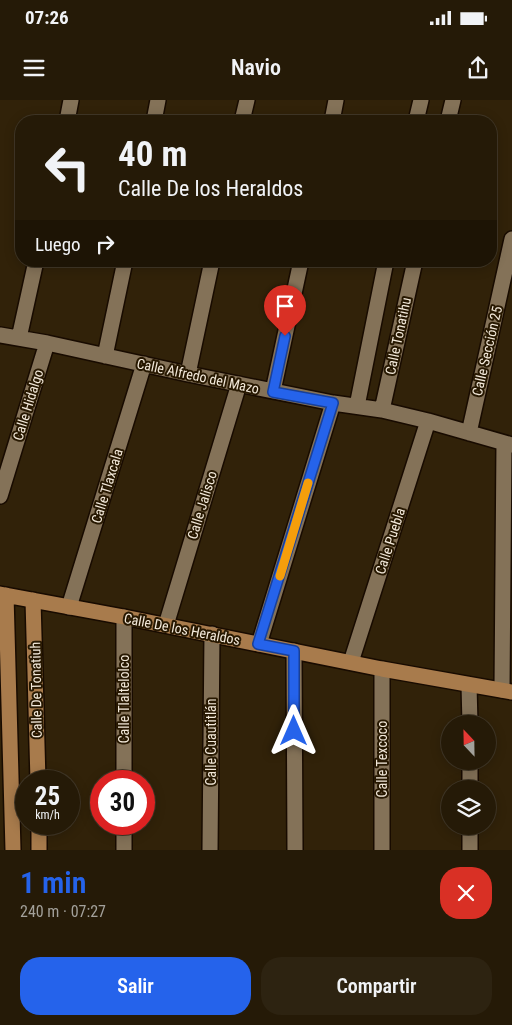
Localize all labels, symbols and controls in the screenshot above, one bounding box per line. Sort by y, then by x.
text: 07:26 [25,6,69,29]
icon: menu [20,54,48,82]
icon: share [464,54,492,82]
text: Navio [231,55,281,80]
text: 40 m [118,134,187,175]
icon: left [35,135,100,200]
text: Calle De los Heraldos [118,176,303,201]
icon: right [91,230,119,258]
text: Luego [35,233,81,256]
pin [264,285,306,336]
icon: arrive [271,292,299,320]
street label: Calle Tonatihu [382,296,414,376]
street label: Calle Sección 25 [469,304,505,397]
street label: Calle Alfredo del Mazo [135,355,261,397]
street label: Calle Hidalgo [10,367,46,443]
street label: Calle Tlaxcala [88,447,126,525]
street label: Calle Jalisco [184,469,220,541]
street label: Calle Puebla [372,506,408,576]
street label: Calle De los Heraldos [123,610,241,648]
street label: Calle De Tonatiuh [27,642,45,738]
street label: Calle Tlaltelolco [116,655,132,743]
street label: Calle Cuautitlán [203,698,219,786]
position arrow [267,704,319,756]
north arrow [441,715,496,770]
map controls [441,715,496,835]
street label: Calle Texcoco [374,721,390,797]
speed limit sign: 30 [90,770,155,835]
button: layers [441,780,496,835]
text: 25 [35,782,60,811]
text: km/h [35,808,60,822]
text: 1 min [20,865,86,900]
button: close [440,867,492,919]
text: 240 m · 07:27 [20,902,106,921]
button: Salir [20,957,251,1015]
button: Compartir [261,957,492,1015]

